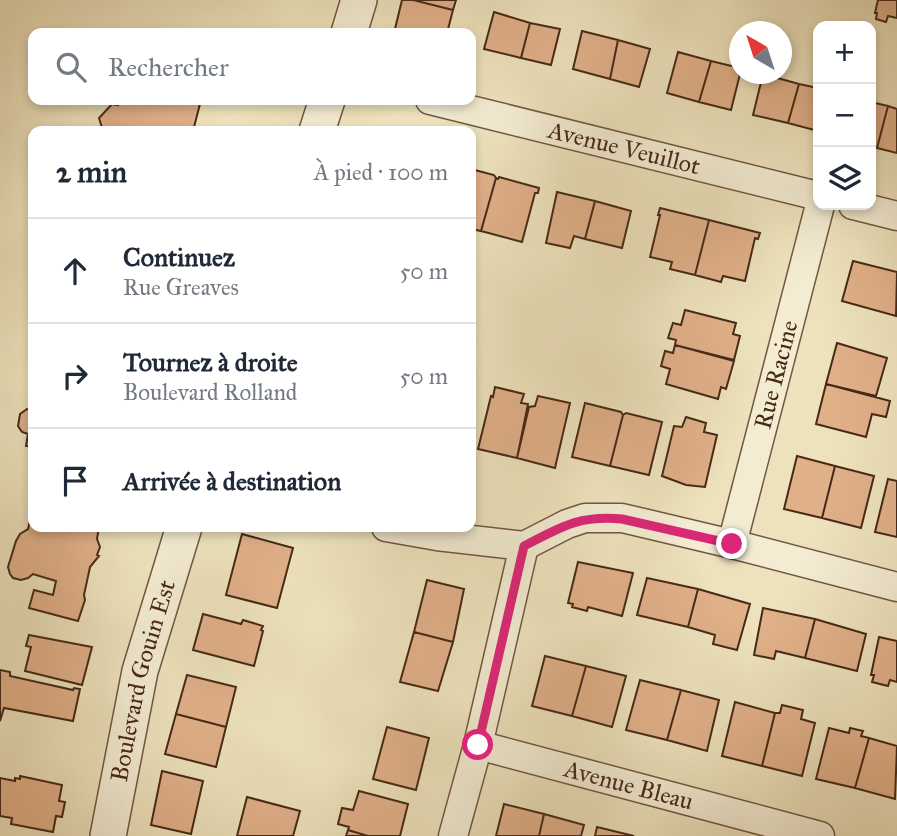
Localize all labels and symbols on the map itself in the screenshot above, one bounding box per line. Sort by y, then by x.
north arrow [729,21,792,84]
street label: Avenue Veuillot [544,115,704,181]
street label: Rue Racine [747,317,804,432]
route end [716,528,747,559]
street label: Boulevard Gouin Est [104,576,182,784]
route start [462,729,493,760]
street label: Avenue Bleau [560,753,697,817]

